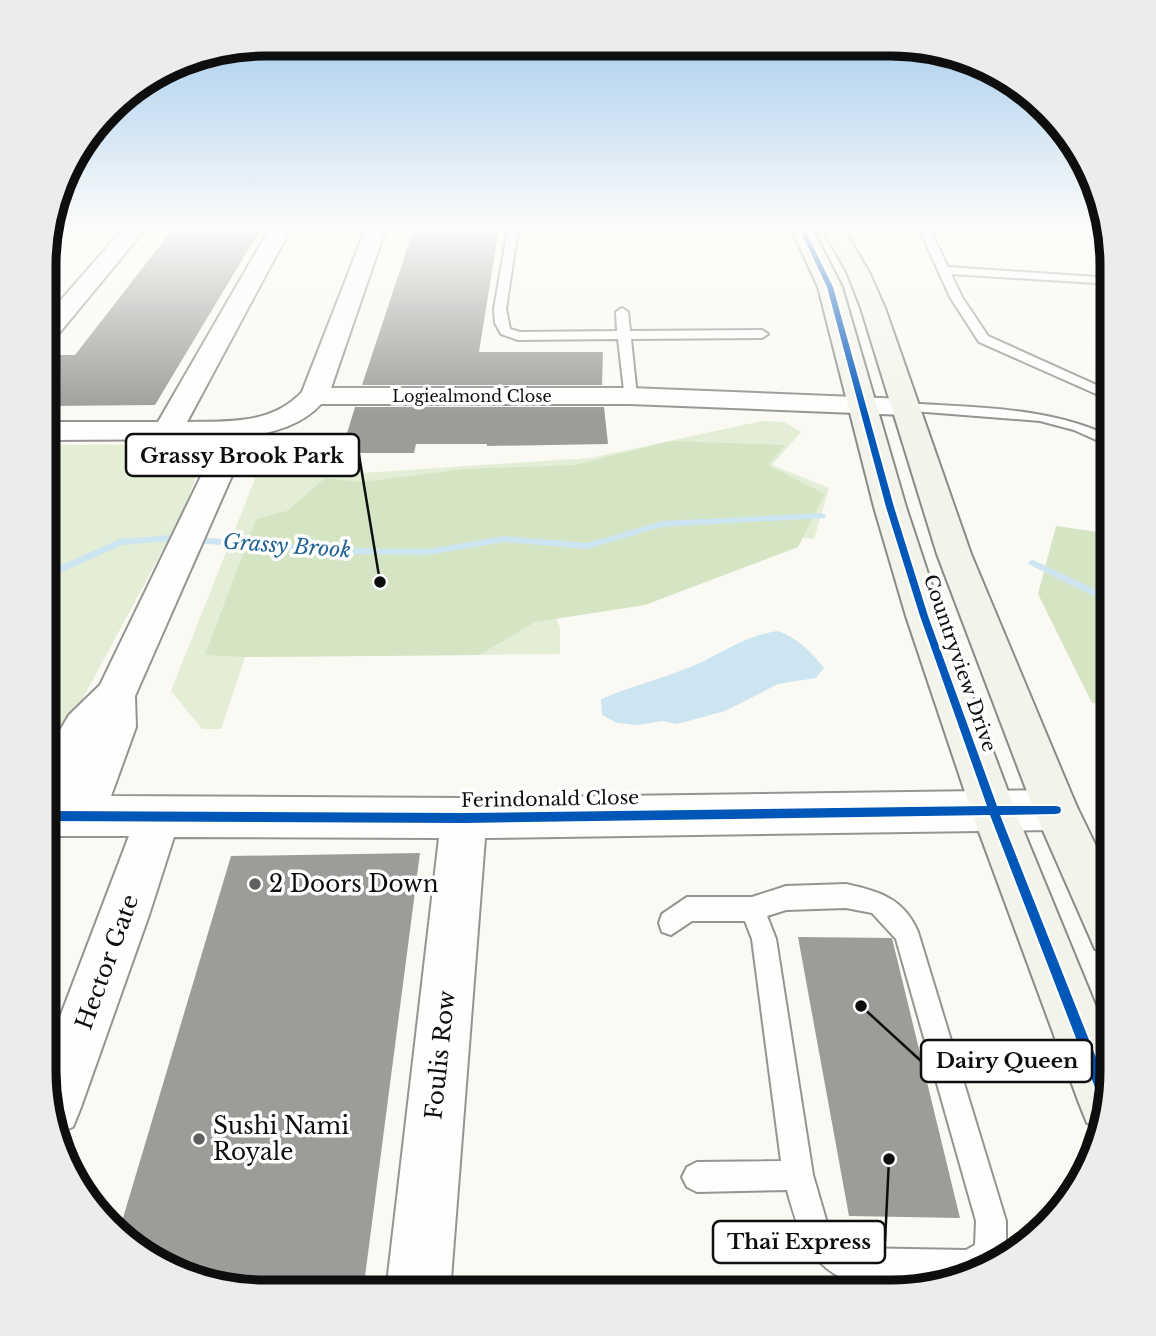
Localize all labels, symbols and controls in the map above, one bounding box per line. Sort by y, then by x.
street label: Logiealmond Close [392,386,552,406]
callout: Grassy Brook Park [126,434,359,476]
text: Grassy Brook Park [140,443,345,469]
water label: Grassy Brook [222,529,352,563]
street label: Countryview Drive [919,571,1001,755]
street label: Ferindonald Close [461,786,639,812]
place label: 2 Doors Down [269,870,439,898]
marker: 2 Doors Down [247,876,263,892]
street label: Hector Gate [70,891,144,1033]
street label: Foulis Row [419,989,461,1121]
callout: Dairy Queen [921,1040,1092,1082]
text: Dairy Queen [936,1048,1078,1074]
place label: Sushi Nami Royale [213,1112,349,1166]
marker: Sushi Nami Royale [191,1131,207,1147]
callout: Thaï Express [713,1221,885,1263]
text: Thaï Express [727,1229,871,1255]

